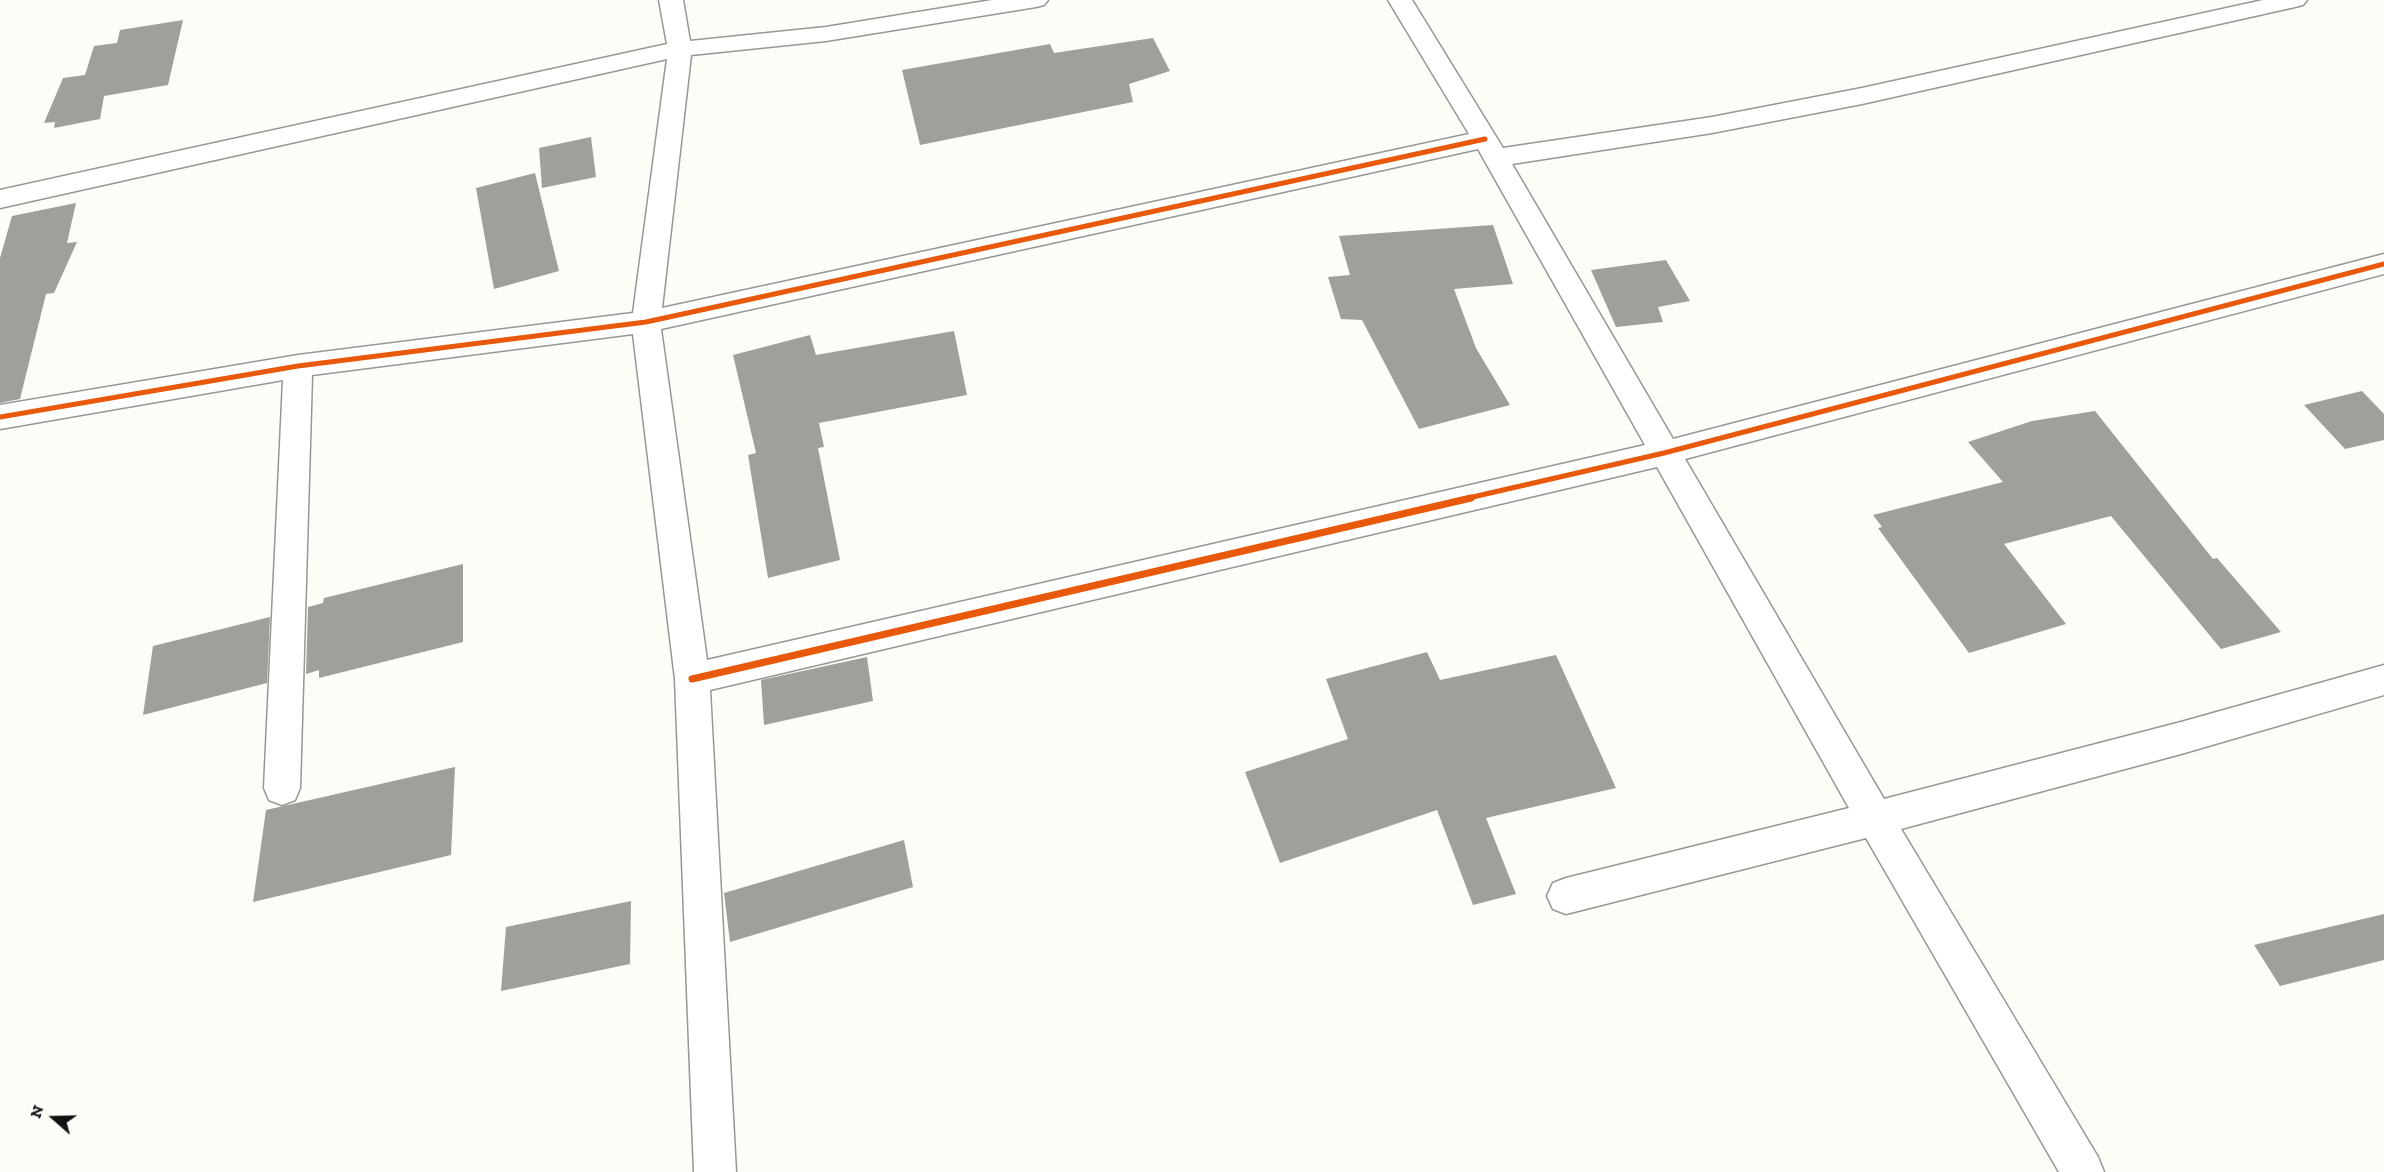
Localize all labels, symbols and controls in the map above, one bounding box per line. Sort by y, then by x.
north arrow [24,1088,84,1148]
text: N [26,1103,48,1121]

